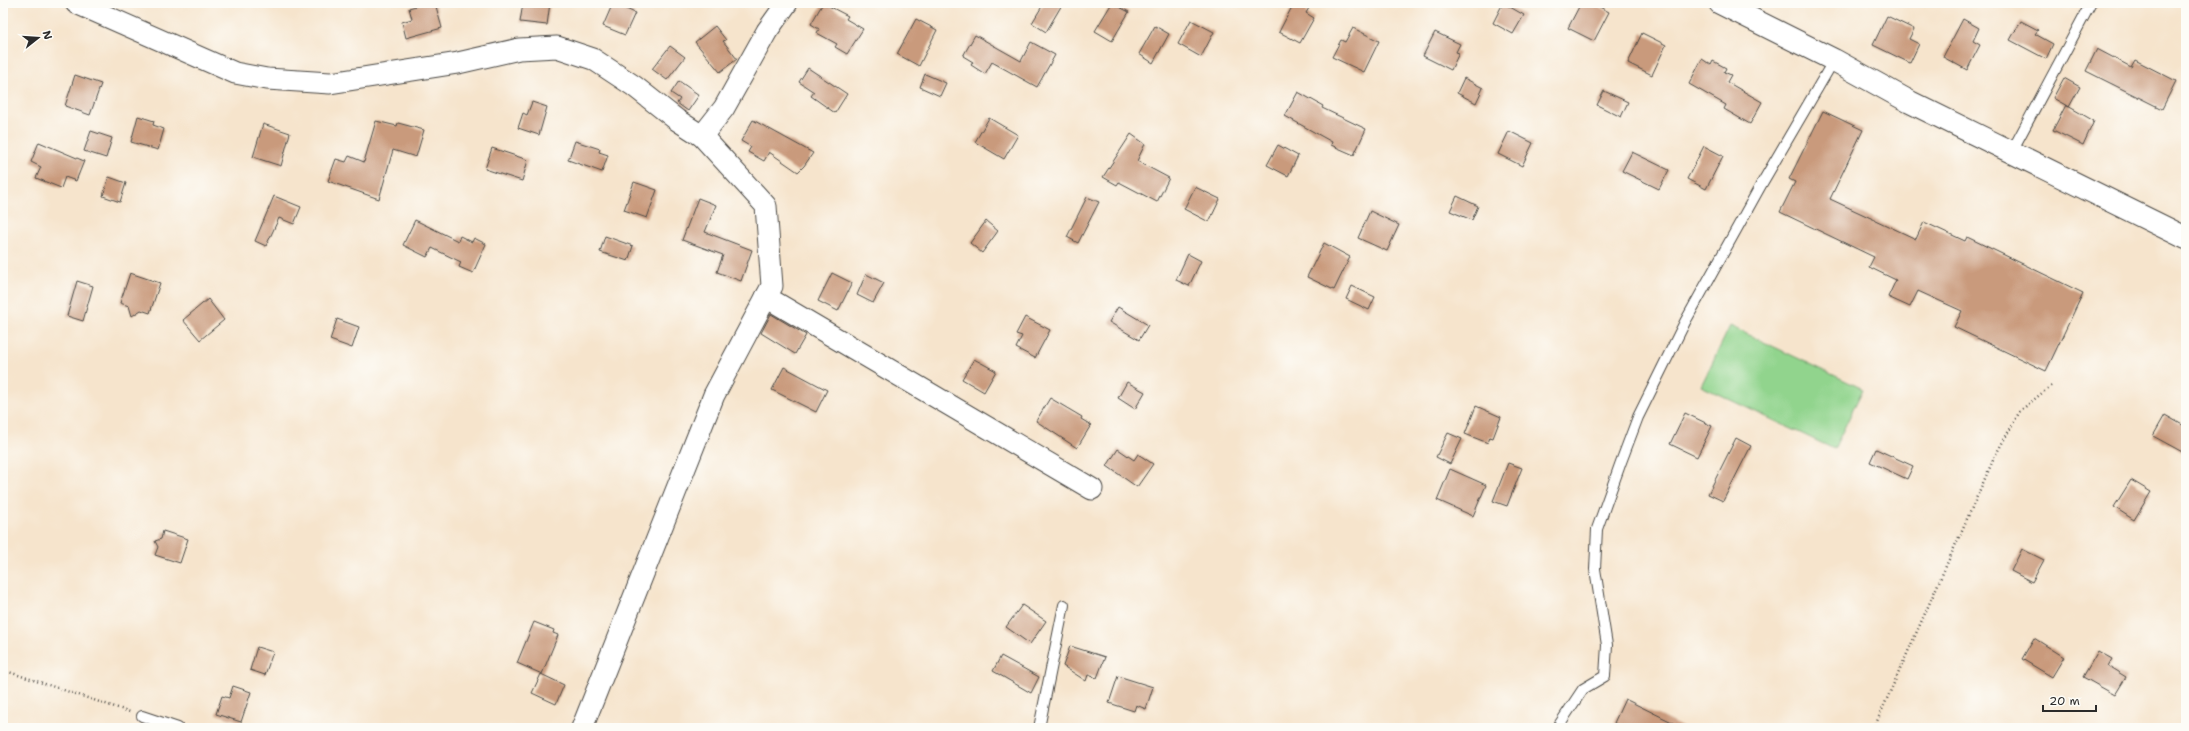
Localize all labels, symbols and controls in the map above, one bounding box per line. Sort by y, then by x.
north arrow [18,18,58,58]
text: N [39,29,56,42]
scale bar [2043,687,2096,713]
text: 20 m [2049,693,2080,709]

